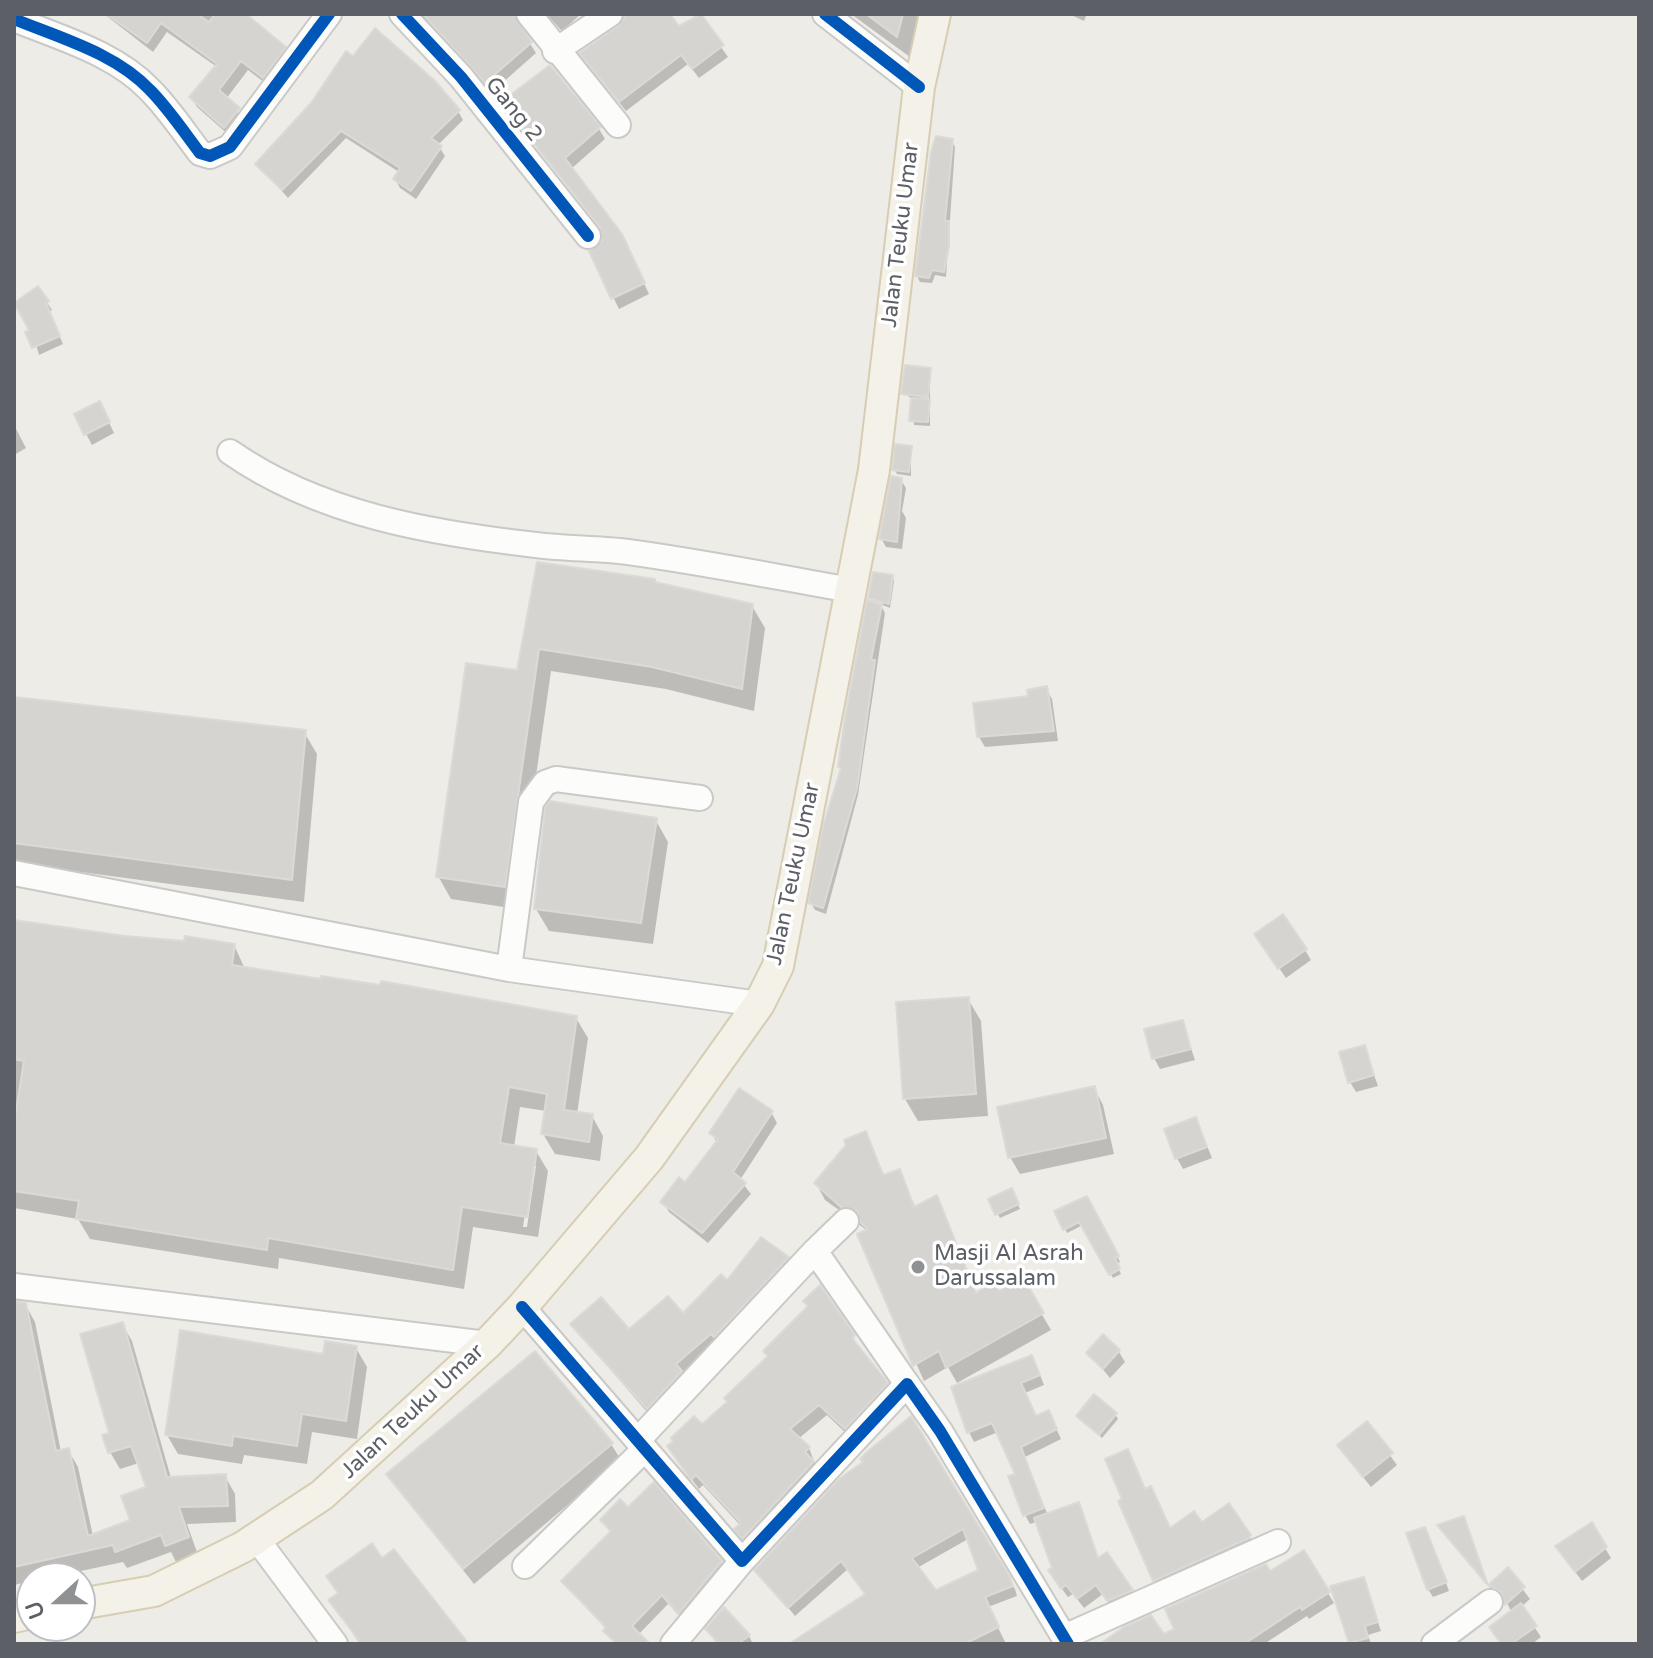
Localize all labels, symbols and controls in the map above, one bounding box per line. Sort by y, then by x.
street label: Gang 2 [479,72,547,148]
street label: Jalan Teuku Umar [877,141,925,329]
street label: Jalan Teuku Umar [762,780,826,968]
place label: Masji Al Asrah Darussalam [934,1241,1084,1292]
marker: Masji Al Asrah Darussalam [909,1258,927,1276]
street label: Jalan Teuku Umar [336,1339,490,1485]
north arrow [16,1562,96,1642]
text: U [20,1597,51,1622]

